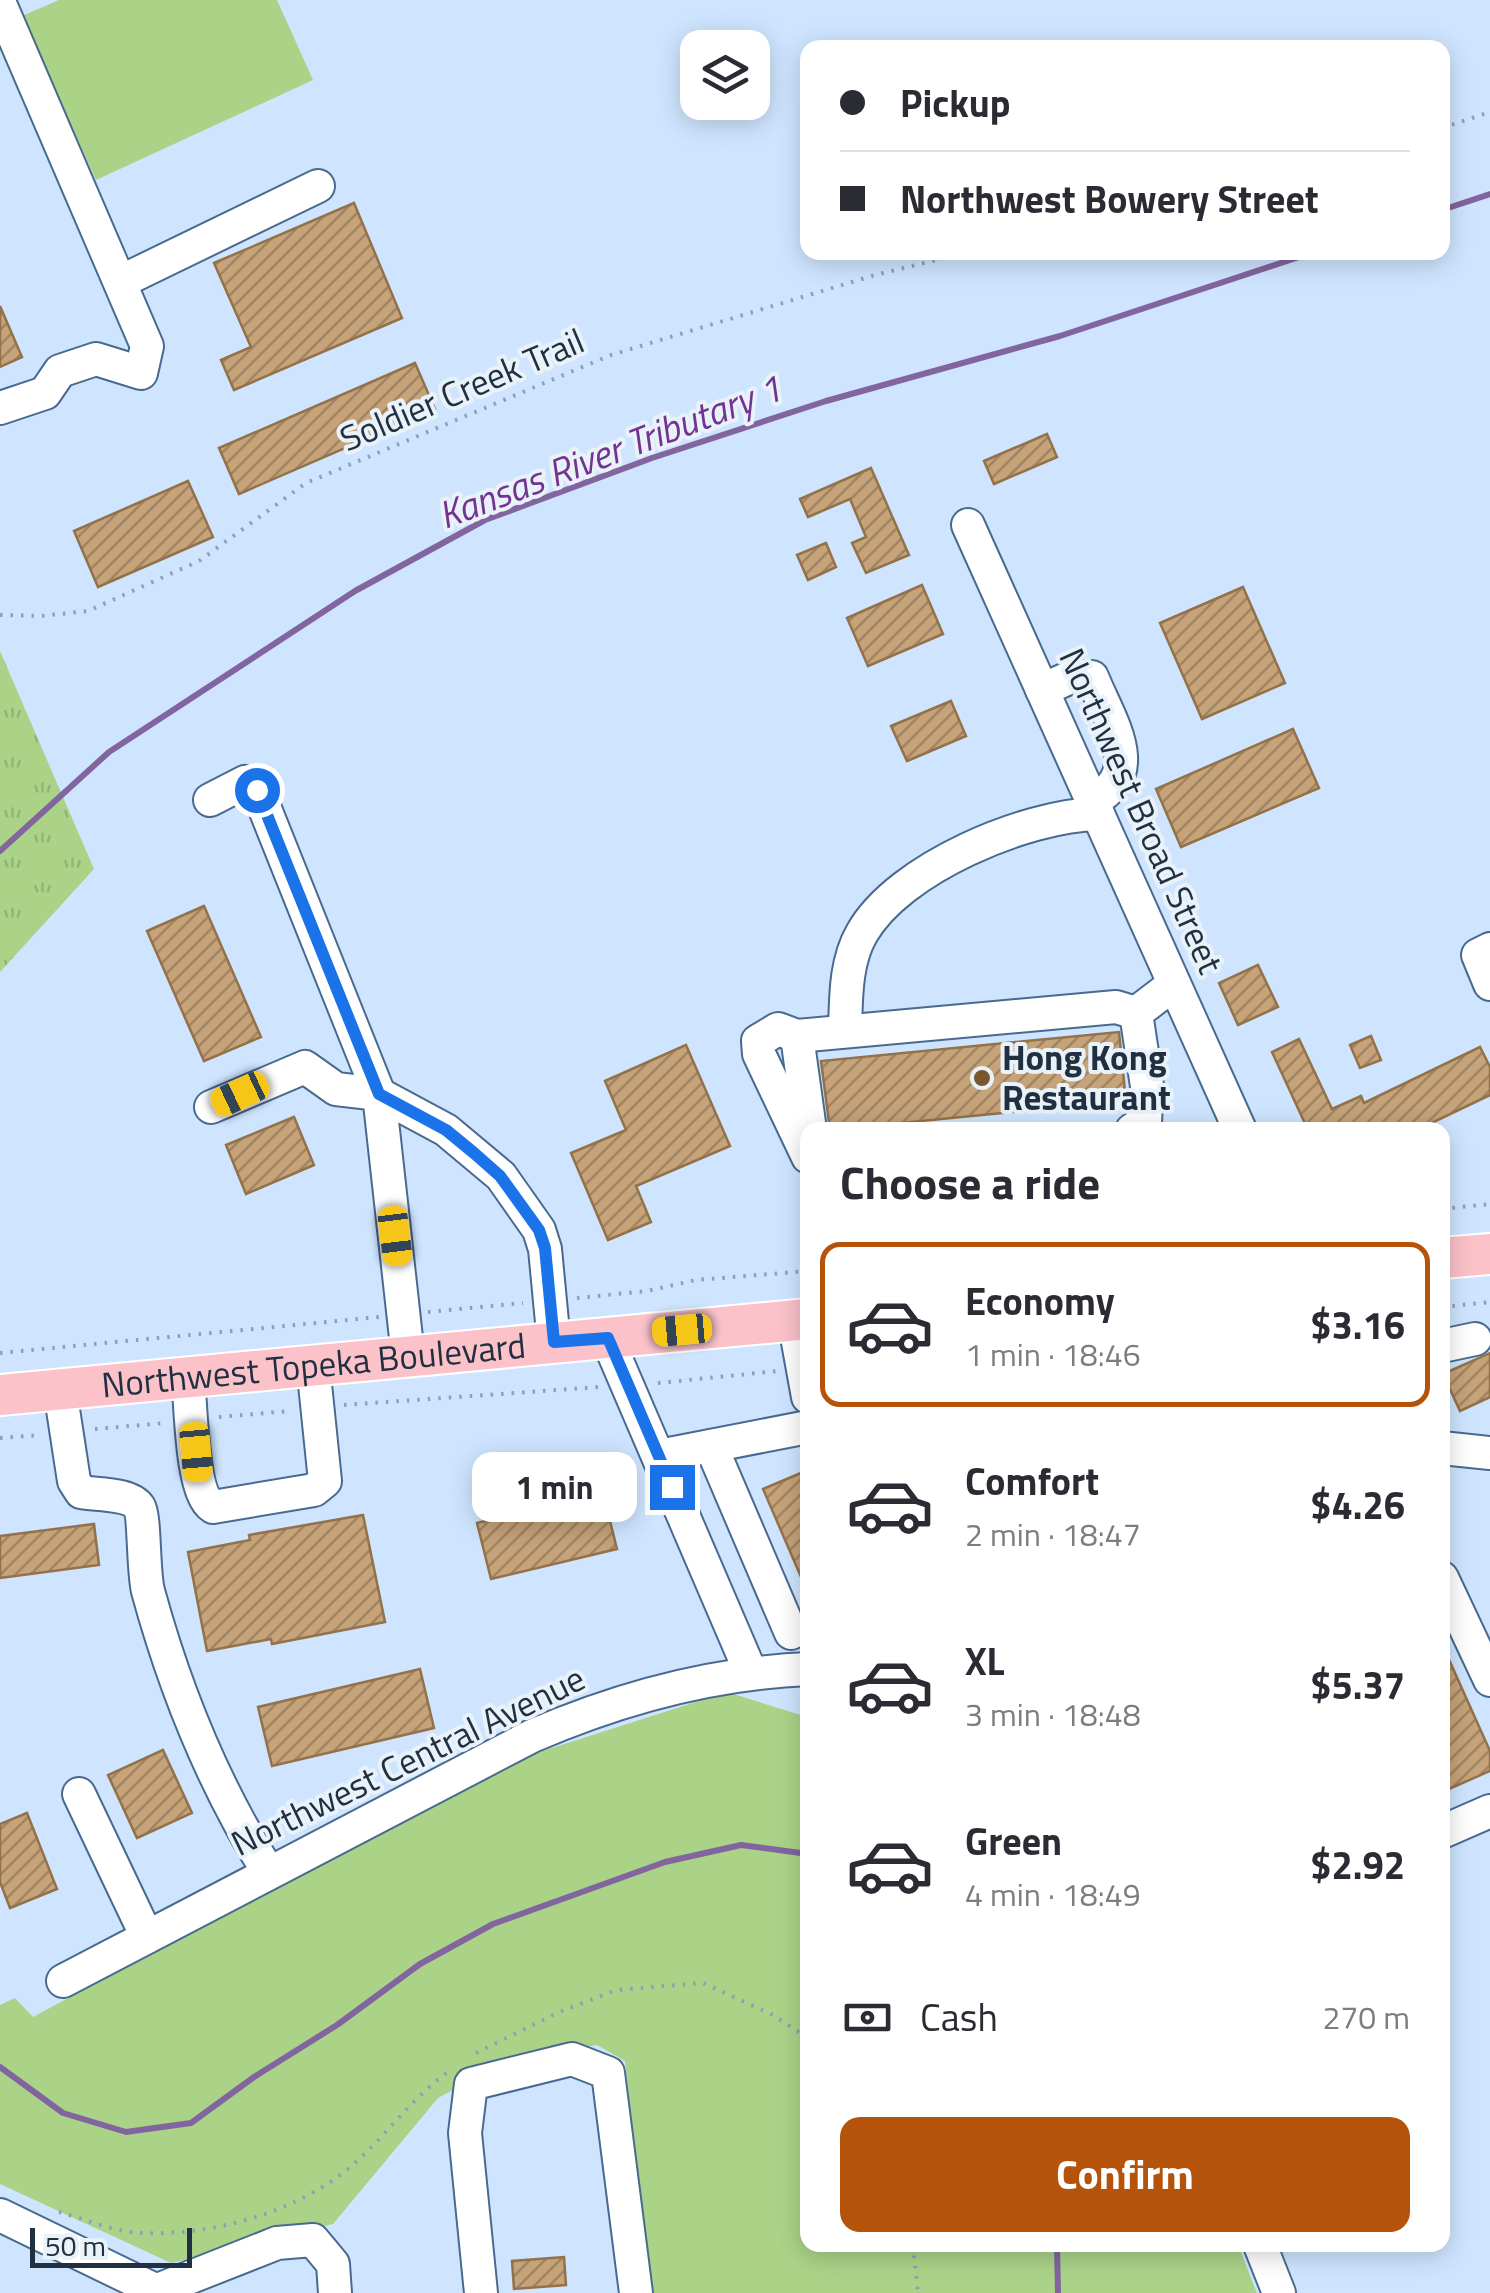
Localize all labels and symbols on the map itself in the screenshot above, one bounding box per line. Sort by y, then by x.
street label: Soldier Creek Trail [331,313,592,465]
water label: Kansas River Tributary 1 [429,359,790,543]
street label: Northwest Broad Street [1046,639,1238,982]
route start [235,768,280,813]
place label: Hong Kong Restaurant [1002,1030,1171,1124]
marker: Hong Kong Restaurant [971,1067,993,1089]
car [206,1068,274,1120]
car [376,1204,414,1268]
car [651,1312,713,1348]
street label: Northwest Topeka Boulevard [99,1318,528,1411]
car [178,1421,214,1483]
callout: 1 min [472,1452,637,1522]
route end [650,1465,695,1510]
street label: Northwest Central Avenue [222,1651,594,1869]
scale bar [30,2223,192,2268]

